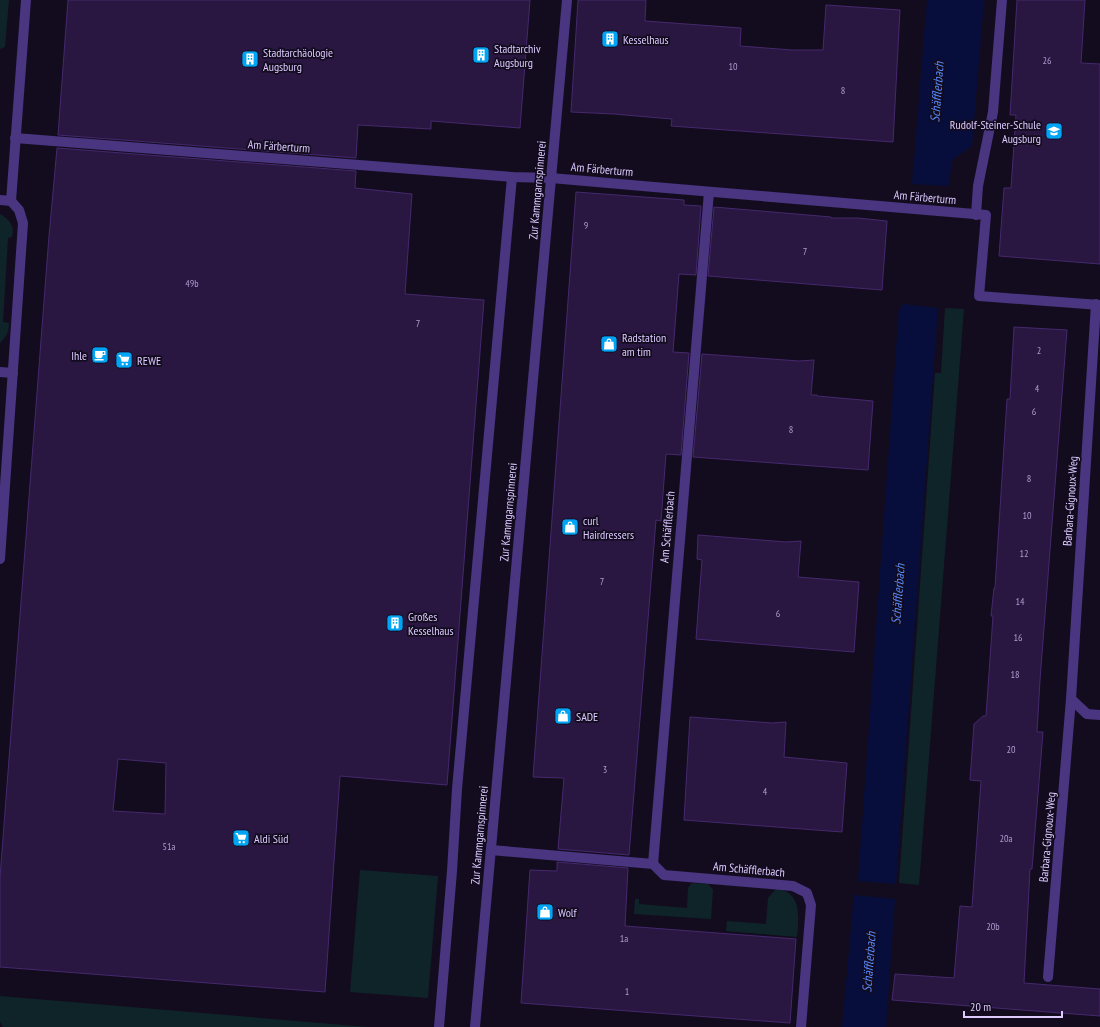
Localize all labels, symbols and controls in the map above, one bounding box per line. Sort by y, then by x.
building icon: Kesselhaus [600,29,620,49]
place label: Kesselhaus [623,32,669,47]
place label: Stadtarchiv Augsburg [494,41,541,70]
place label: Stadtarchäologie Augsburg [263,45,333,74]
building icon: Stadtarchiv Augsburg [471,45,491,65]
building icon: Stadtarchäologie Augsburg [240,49,260,69]
house number: 26 [1043,54,1052,67]
house number: 10 [729,60,738,73]
water label: Schäfflerbach [926,60,948,123]
house number: 8 [841,84,845,97]
place label: Rudolf-Steiner-Schule Augsburg [950,117,1041,146]
school or university icon: Rudolf-Steiner-Schule Augsburg [1044,121,1064,141]
street label: Am Färberturm [247,136,311,156]
street label: Zur Kammgarnspinnerei [525,140,549,240]
street label: Am Färberturm [570,159,634,179]
street label: Am Färberturm [893,187,957,207]
house number: 9 [584,219,588,232]
house number: 7 [803,245,807,258]
house number: 49b [185,277,199,290]
house number: 7 [416,317,420,330]
place label: Radstation am tim [622,330,666,359]
shop icon: Radstation am tim [599,334,619,354]
house number: 2 [1037,344,1041,357]
cafe icon: Ihle [90,345,110,365]
place label: Ihle [71,348,87,363]
supermarket icon: REWE [114,350,134,370]
place label: REWE [137,353,161,368]
house number: 4 [1035,382,1040,395]
house number: 6 [1032,405,1037,418]
house number: 8 [789,423,793,436]
street label: Barbara-Gignoux-Weg [1059,455,1081,547]
street label: Zur Kammgarnspinnerei [496,462,520,562]
house number: 8 [1027,472,1031,485]
street label: Am Schäfflerbach [656,490,678,564]
house number: 10 [1023,509,1032,522]
place label: curl Hairdressers [583,513,634,542]
shop icon: curl Hairdressers [560,517,580,537]
house number: 12 [1020,547,1029,560]
water label: Schäfflerbach [887,562,909,625]
house number: 7 [600,575,604,588]
house number: 14 [1016,595,1025,608]
house number: 6 [776,607,781,620]
place label: Großes Kesselhaus [408,609,454,638]
building icon: Großes Kesselhaus [385,613,405,633]
house number: 16 [1014,631,1023,644]
house number: 18 [1011,668,1020,681]
shop icon: SADE [553,706,573,726]
place label: SADE [576,709,598,724]
house number: 20 [1007,743,1016,756]
house number: 3 [603,763,607,776]
street label: Zur Kammgarnspinnerei [467,785,491,885]
house number: 4 [763,785,768,798]
street label: Barbara-Gignoux-Weg [1036,791,1058,883]
supermarket icon: Aldi Süd [231,828,251,848]
place label: Aldi Süd [254,831,288,846]
house number: 20a [1000,832,1013,845]
house number: 51a [163,840,176,853]
street label: Am Schäfflerbach [712,858,786,880]
shop icon: Wolf [535,902,555,922]
place label: Wolf [558,905,578,920]
house number: 20b [986,920,1000,933]
water label: Schäfflerbach [858,930,880,993]
house number: 1a [620,932,628,945]
house number: 1 [625,985,629,998]
scale bar [964,993,1062,1019]
text: 20 m [970,999,991,1014]

